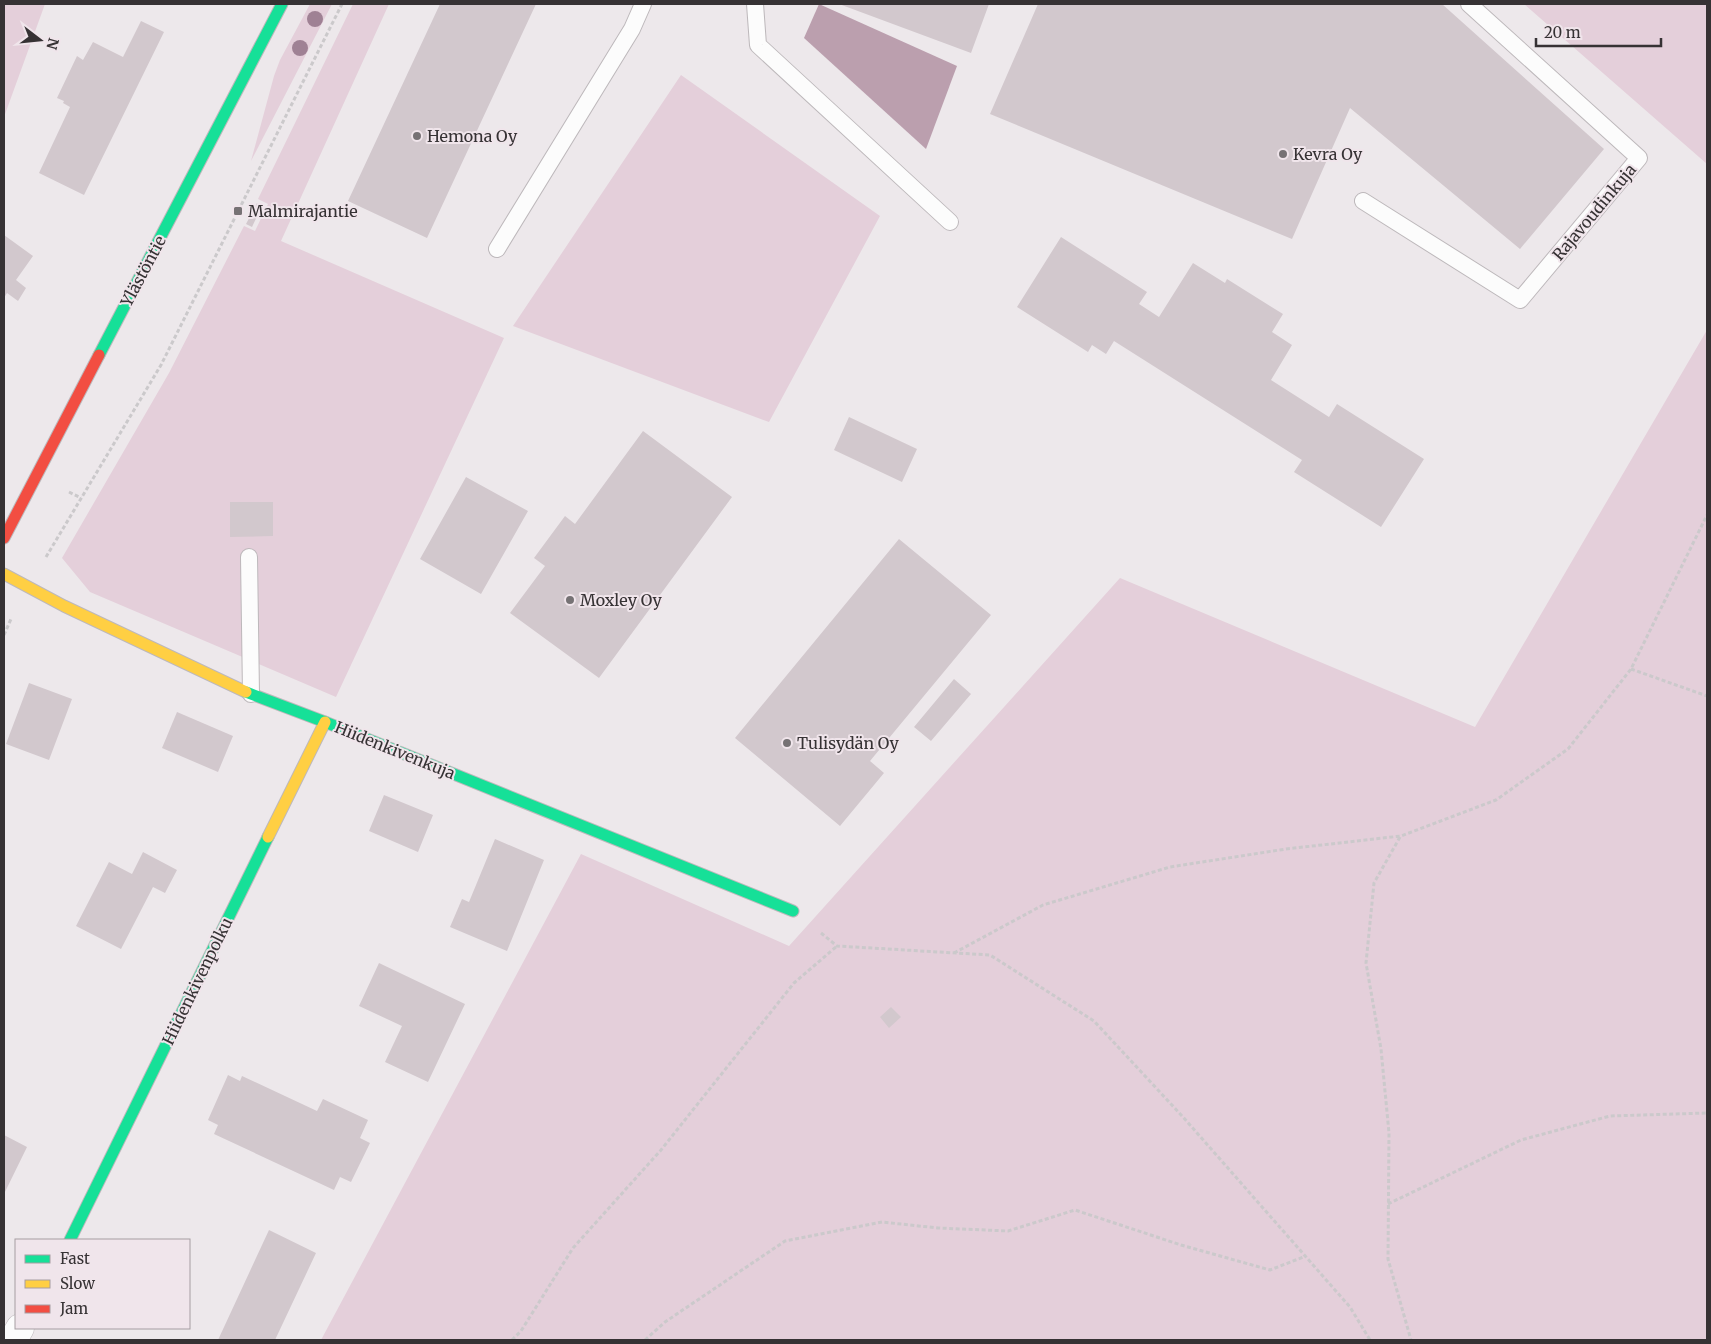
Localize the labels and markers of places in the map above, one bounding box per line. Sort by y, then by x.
place label: Hemona Oy [427,126,518,146]
marker: Hemona Oy [411,130,423,142]
place label: Kevra Oy [1293,144,1363,164]
marker: Kevra Oy [1277,148,1289,160]
place label: Malmirajantie [248,201,358,221]
marker: Malmirajantie [232,205,244,217]
place label: Moxley Oy [580,590,663,610]
marker: Moxley Oy [564,594,576,606]
place label: Tulisydän Oy [797,733,900,753]
marker: Tulisydän Oy [781,737,793,749]

